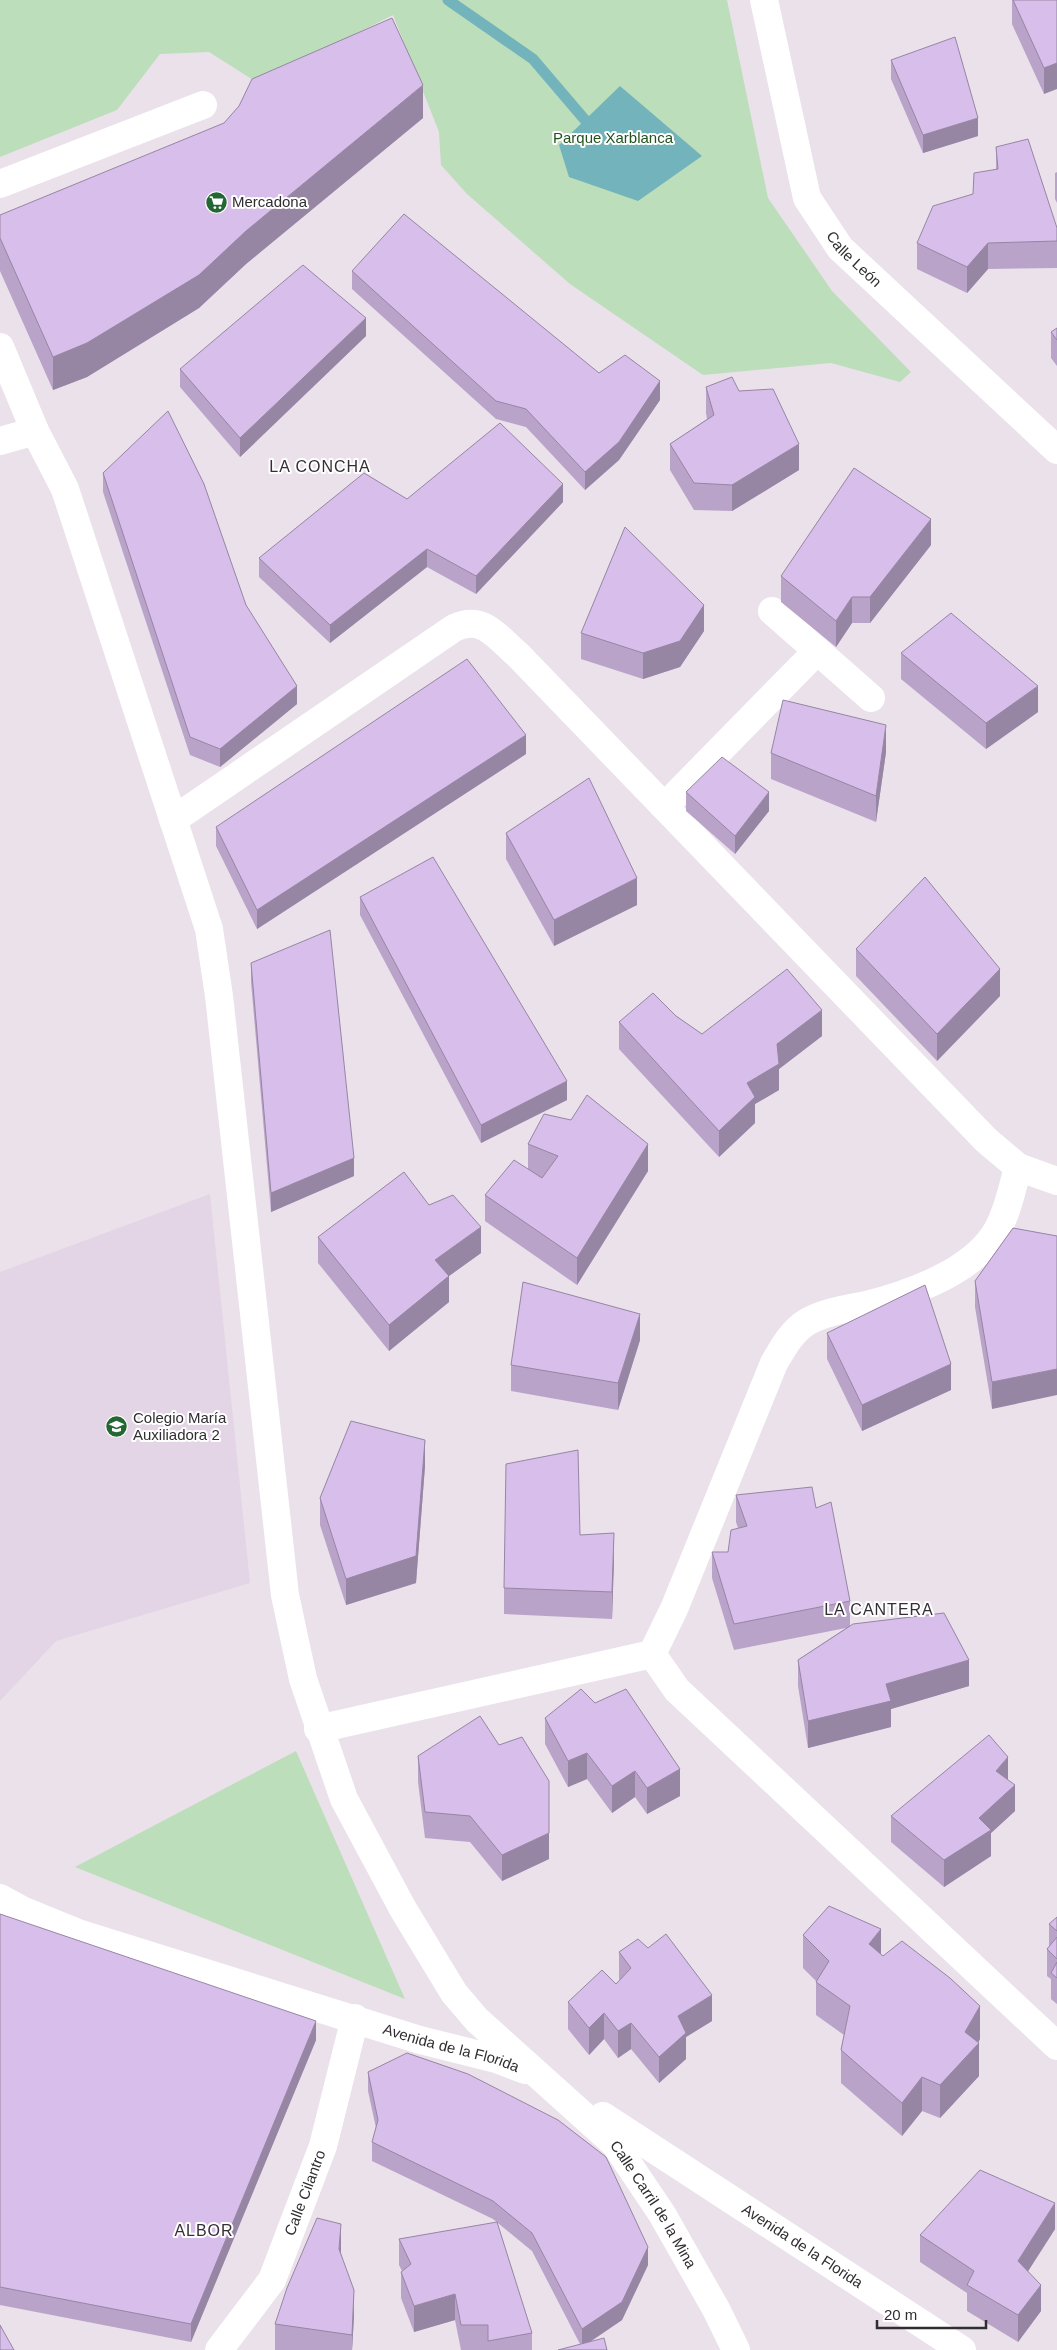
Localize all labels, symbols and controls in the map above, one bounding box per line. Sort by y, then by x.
park label: Parque Xarblanca [553,129,674,146]
supermarket icon: Mercadona [204,190,228,214]
place label: Mercadona [232,193,308,210]
street label: Calle León [823,228,885,290]
district label: LA CONCHA [269,458,371,475]
place label: Colegio María Auxiliadora 2 [133,1409,227,1443]
school or university icon: Colegio María Auxiliadora 2 [105,1415,129,1439]
district label: LA CANTERA [824,1601,934,1618]
street label: Avenida de la Florida [381,2020,522,2075]
street label: Calle Carril de la Mina [607,2137,700,2272]
street label: Calle Cilantro [281,2148,329,2238]
street label: Avenida de la Florida [739,2200,867,2291]
district label: ALBOR [174,2222,234,2239]
scale bar [877,2298,986,2330]
text: 20 m [884,2306,917,2323]

